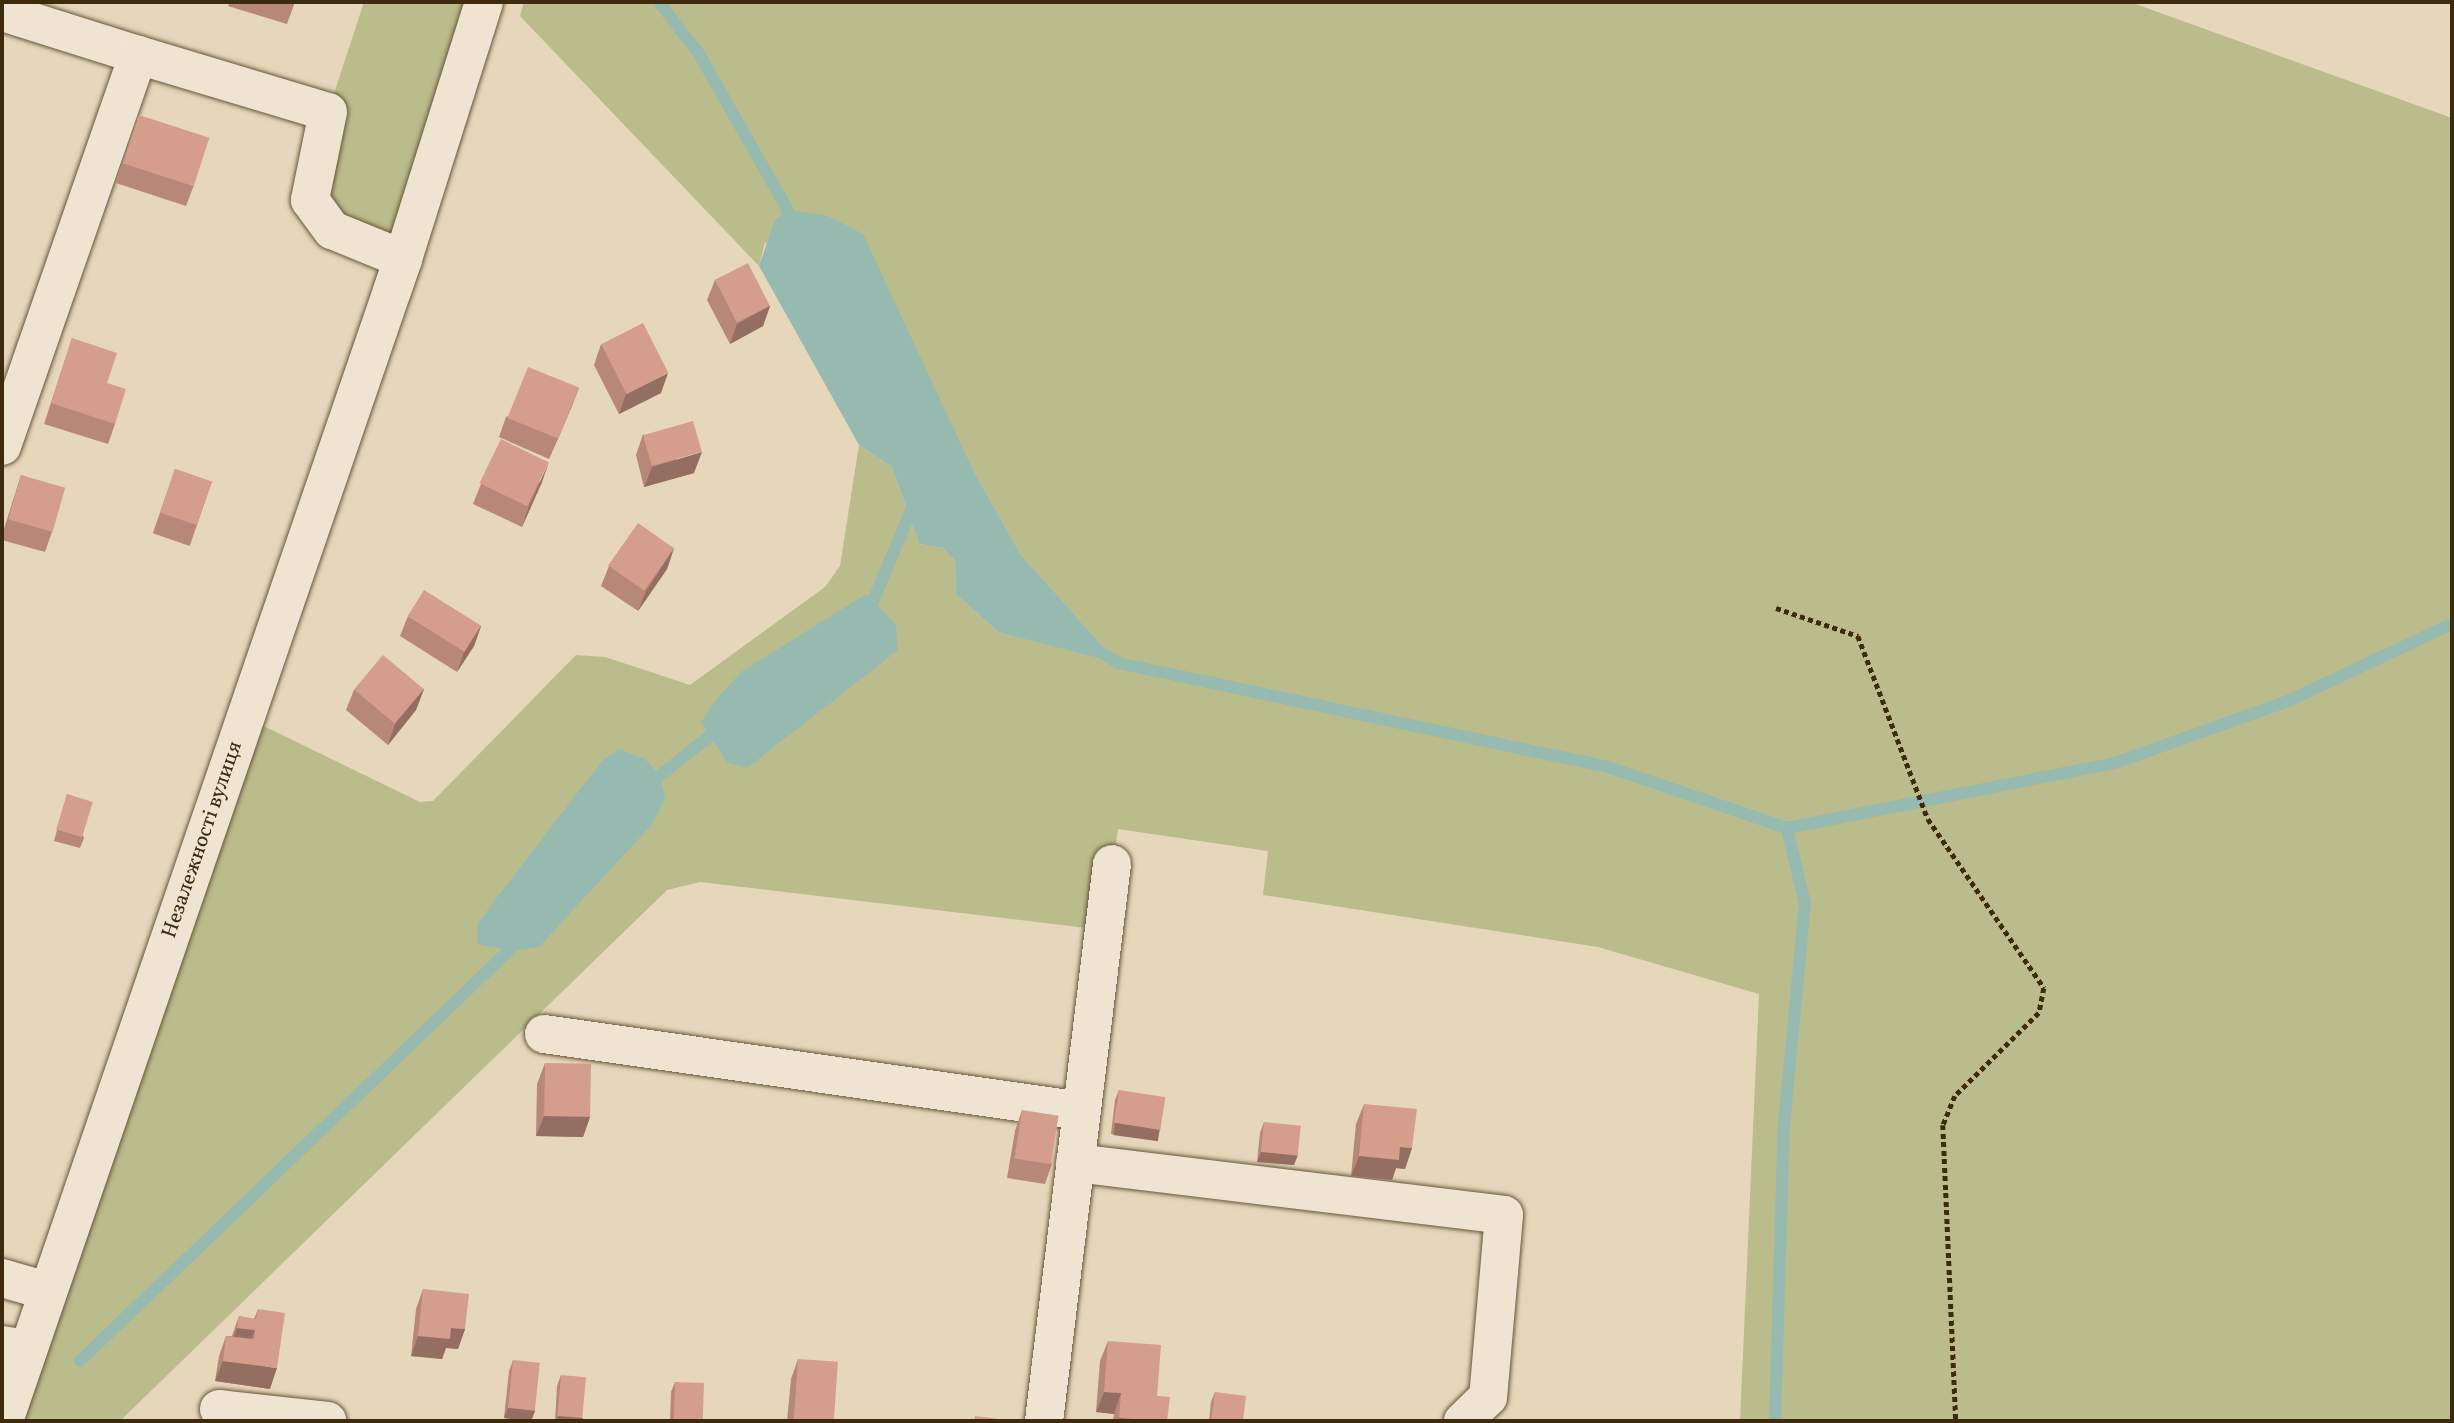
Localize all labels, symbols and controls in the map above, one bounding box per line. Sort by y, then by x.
street label: Незалежності вулиця [157,738,249,942]

